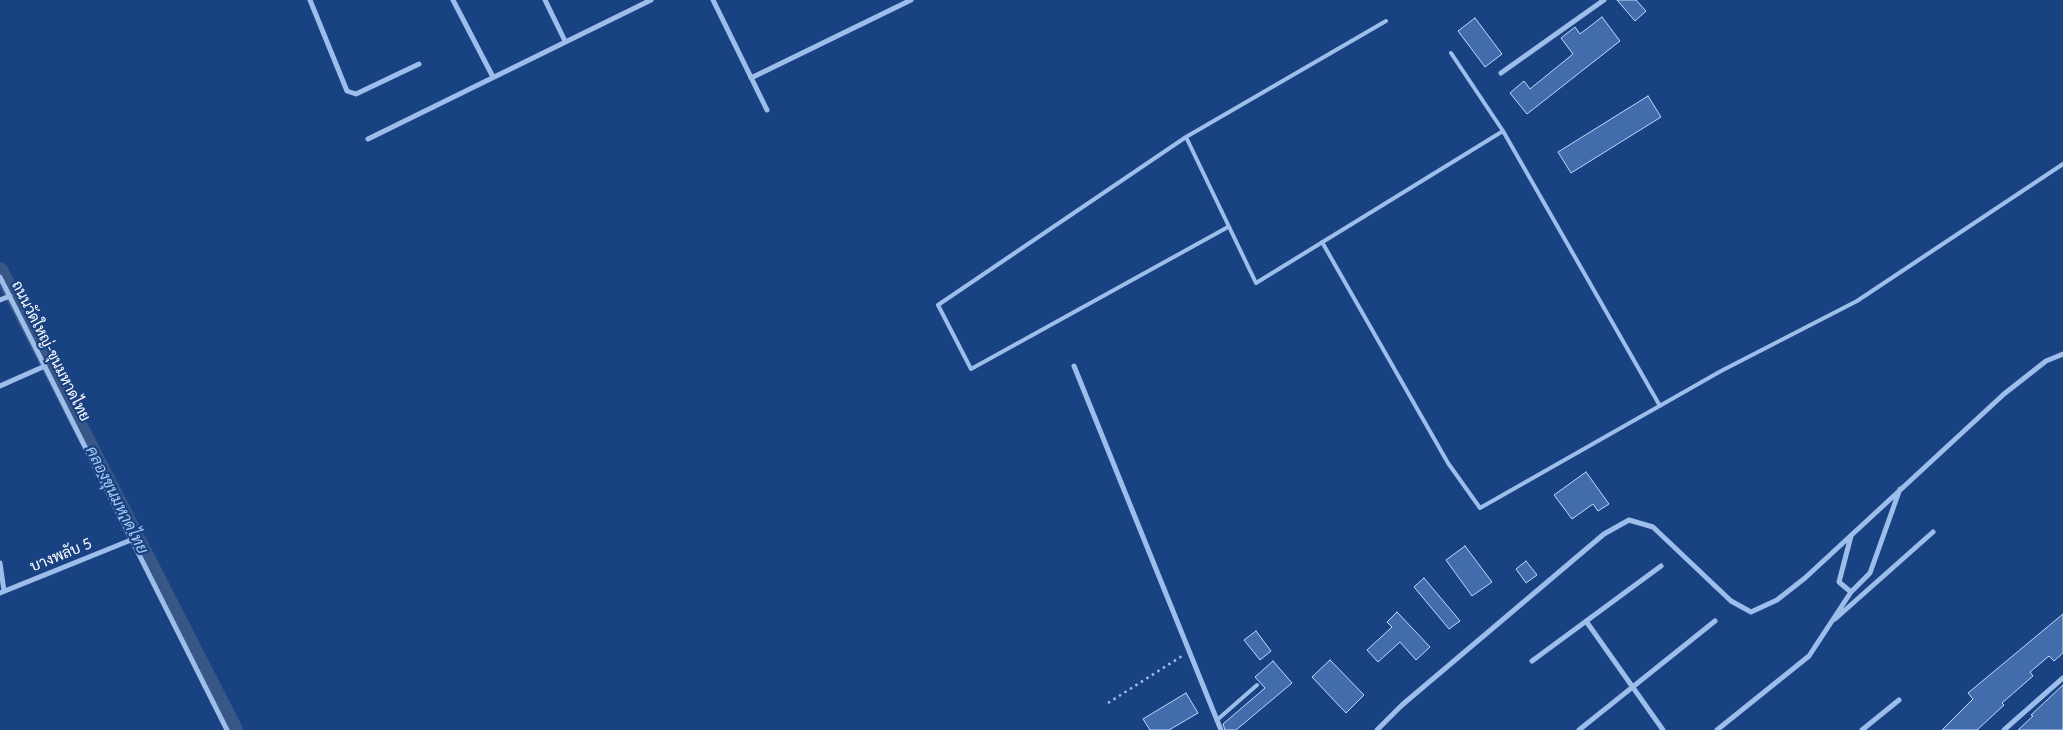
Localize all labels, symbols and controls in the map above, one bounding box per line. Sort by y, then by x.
street label: ถนนวัดใหญ่-ขุนมหาดไทย [8,278,94,424]
water label: คลองขุนมหาดไทย [82,443,152,557]
street label: บางพลับ 5 [27,534,95,576]

